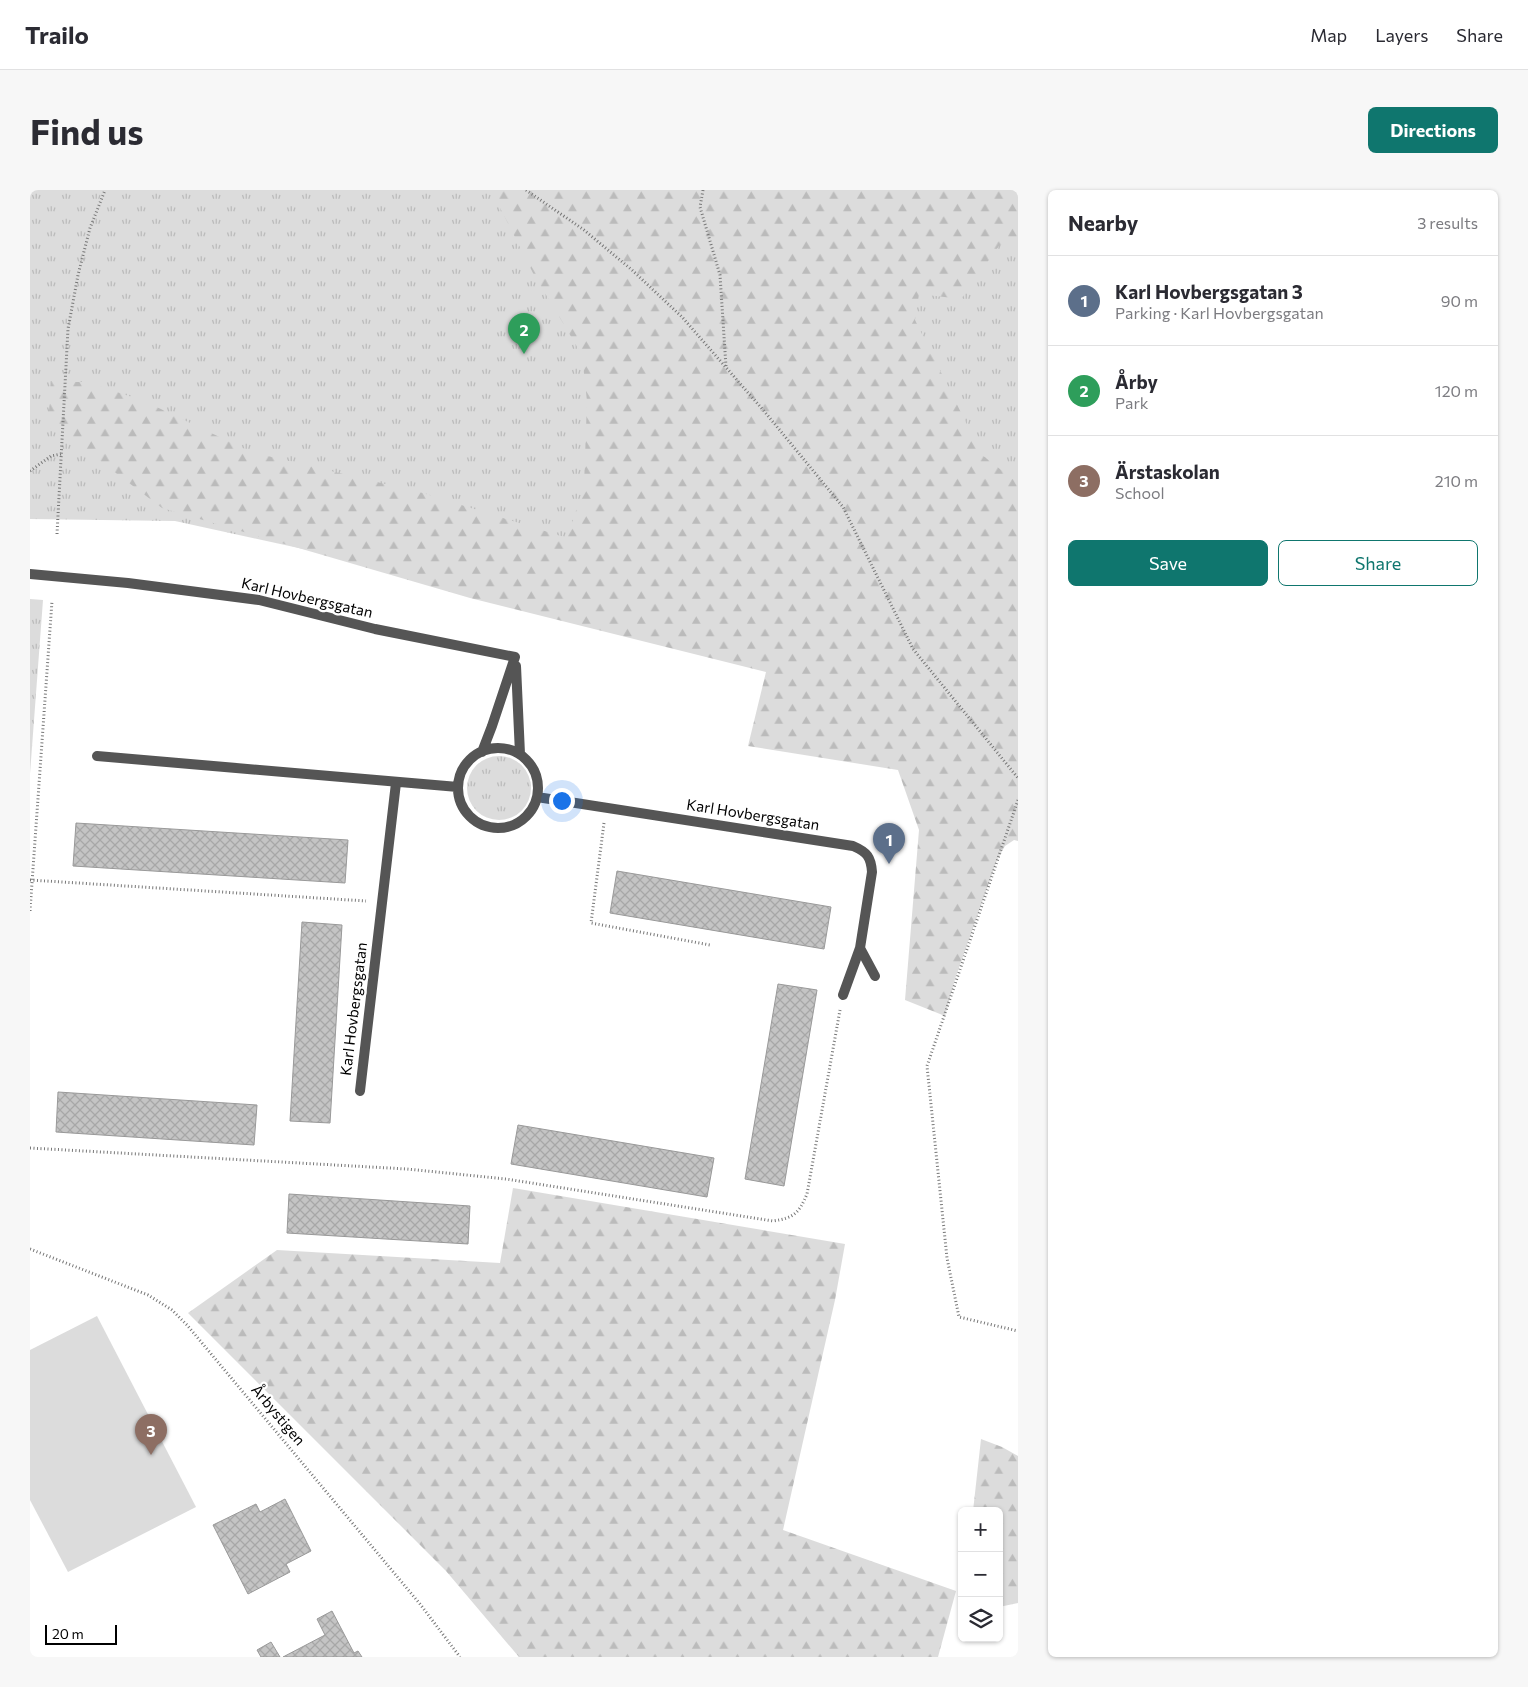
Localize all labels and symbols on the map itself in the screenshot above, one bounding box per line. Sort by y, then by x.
pin: 2 [508,313,540,354]
street label: Karl Hovbergsgatan [240,573,375,621]
your location [549,788,575,814]
street label: Karl Hovbergsgatan [685,795,821,833]
pin: 1 [873,823,905,864]
street label: Karl Hovbergsgatan [336,941,370,1077]
street label: Årbystigen [248,1380,310,1448]
pin: 3 [135,1414,167,1455]
scale bar [45,1622,118,1645]

